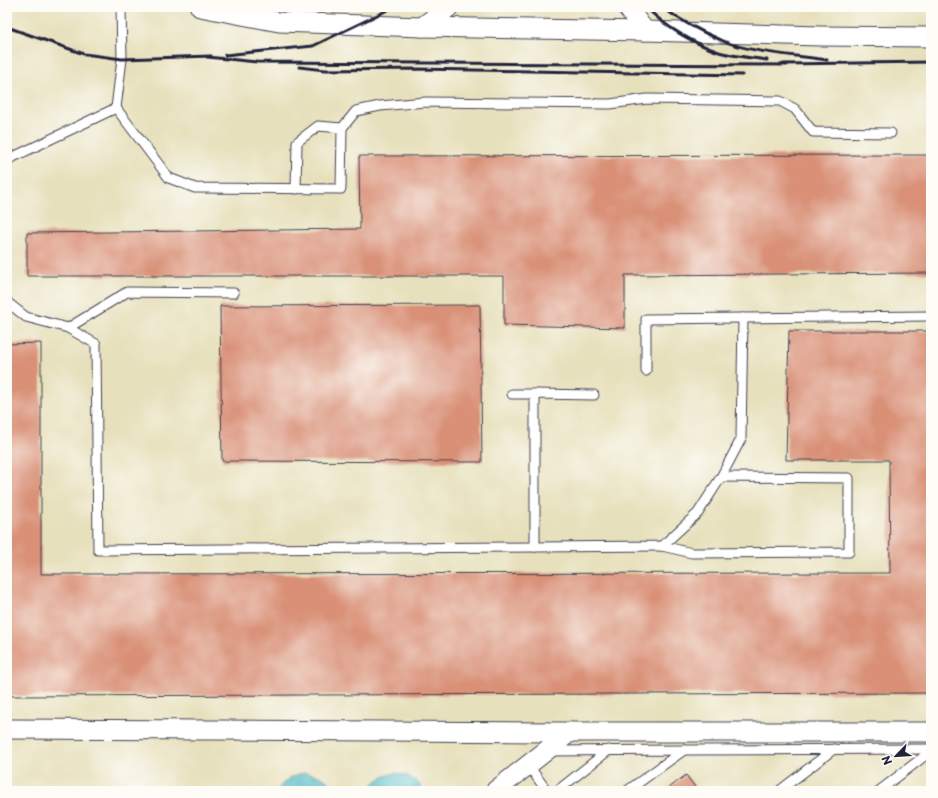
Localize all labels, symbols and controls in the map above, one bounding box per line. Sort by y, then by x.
north arrow [876,736,916,776]
text: N [877,753,896,768]

